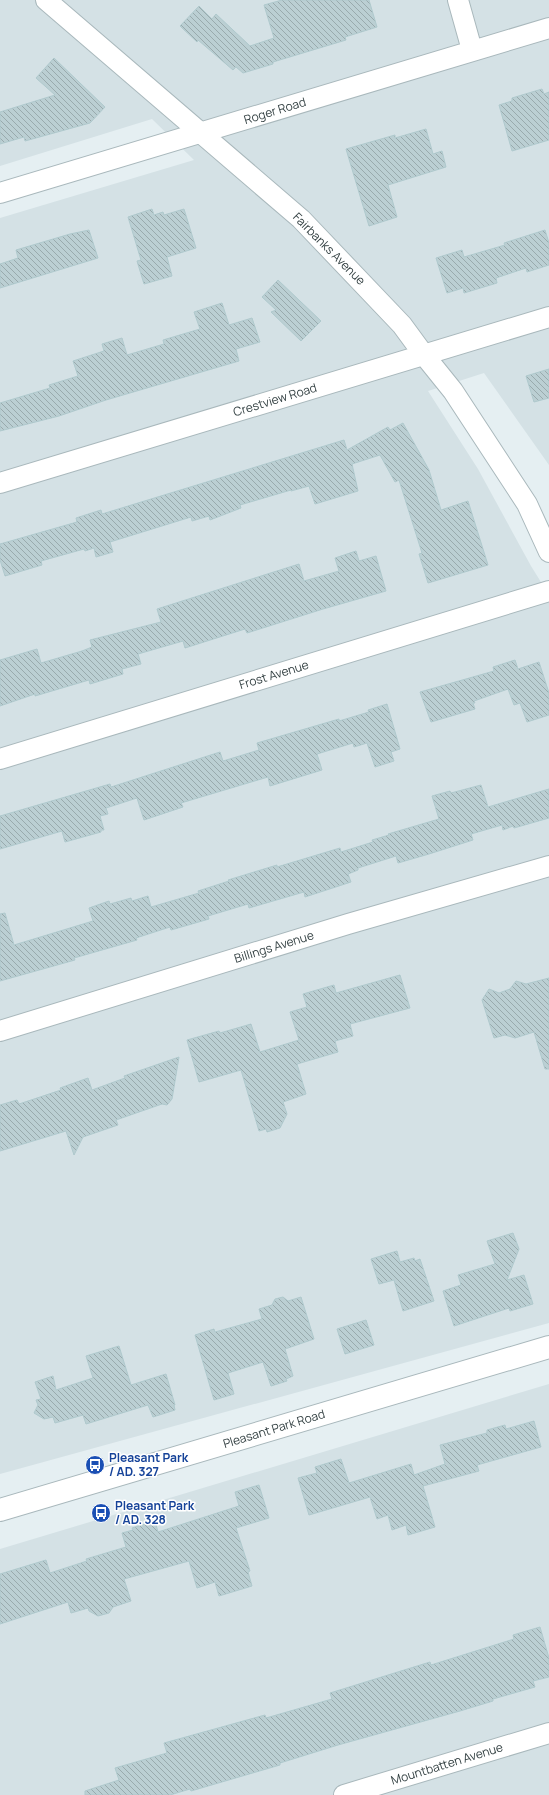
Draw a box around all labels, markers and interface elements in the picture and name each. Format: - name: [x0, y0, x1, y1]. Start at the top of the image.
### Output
- street label: Roger Road: [242, 93, 308, 128]
- street label: Fairbanks Avenue: [289, 209, 369, 289]
- street label: Crestview Road: [231, 379, 319, 420]
- street label: Frost Avenue: [237, 656, 311, 693]
- street label: Billings Avenue: [232, 926, 316, 967]
- street label: Pleasant Park Road: [221, 1405, 327, 1452]
- place label: Pleasant Park / AD. 327: [109, 1449, 189, 1480]
- bus stop icon: Pleasant Park / AD. 327: [84, 1454, 106, 1476]
- place label: Pleasant Park / AD. 328: [115, 1497, 195, 1528]
- bus stop icon: Pleasant Park / AD. 328: [90, 1502, 112, 1524]
- street label: Mountbatten Avenue: [389, 1738, 505, 1789]

